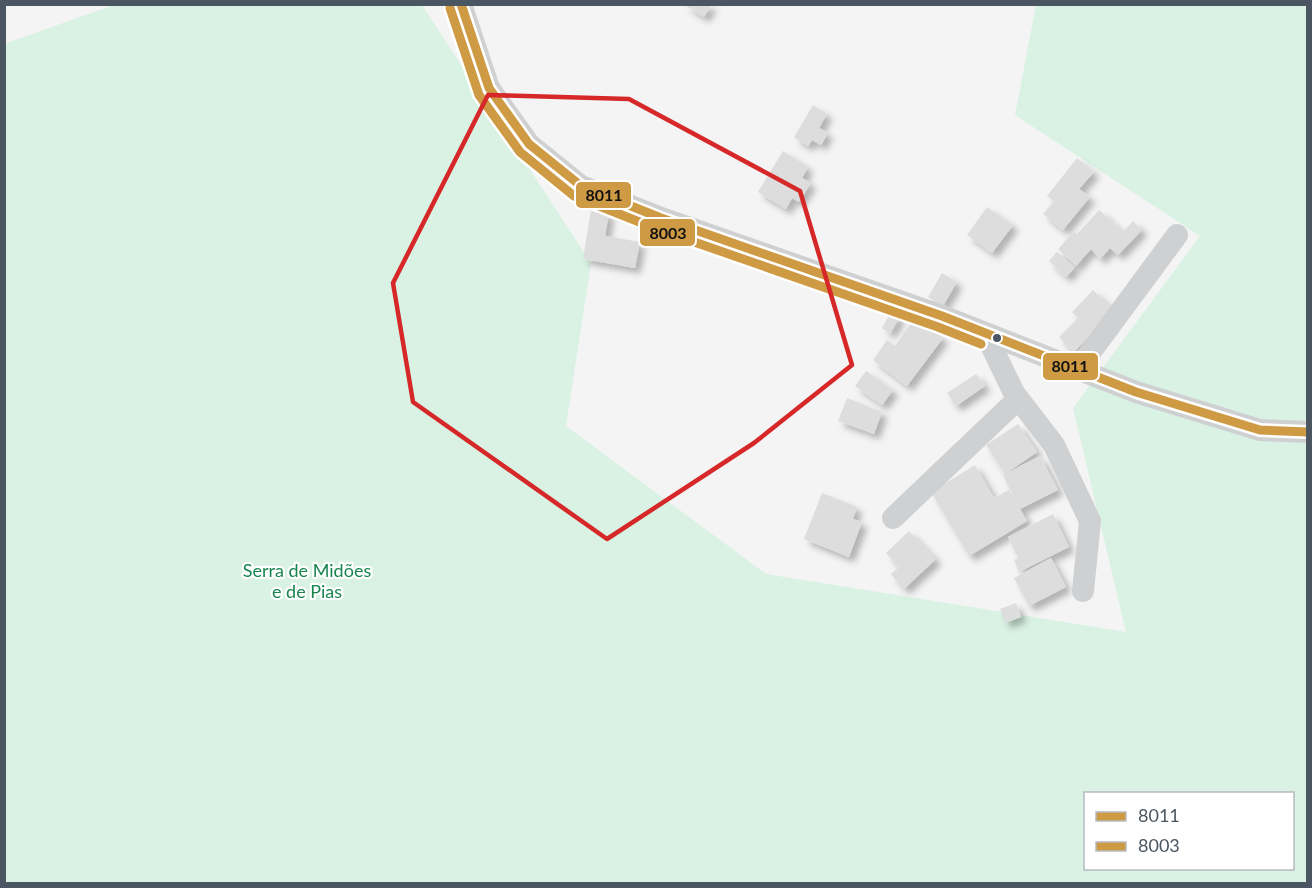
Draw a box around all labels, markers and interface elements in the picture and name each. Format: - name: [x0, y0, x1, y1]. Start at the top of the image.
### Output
- line badge: 8011: [575, 181, 632, 209]
- text: 8011: [585, 185, 623, 204]
- line badge: 8003: [639, 218, 696, 247]
- text: 8003: [649, 223, 687, 242]
- unlabelled marker: [991, 332, 1003, 344]
- line badge: 8011: [1042, 352, 1099, 381]
- text: 8011: [1051, 356, 1089, 375]
- park label: Serra de Midões e de Pias: [243, 559, 371, 602]
- legend: [1084, 792, 1294, 870]
- text: 8011: [1138, 804, 1180, 826]
- text: 8003: [1138, 834, 1180, 856]

